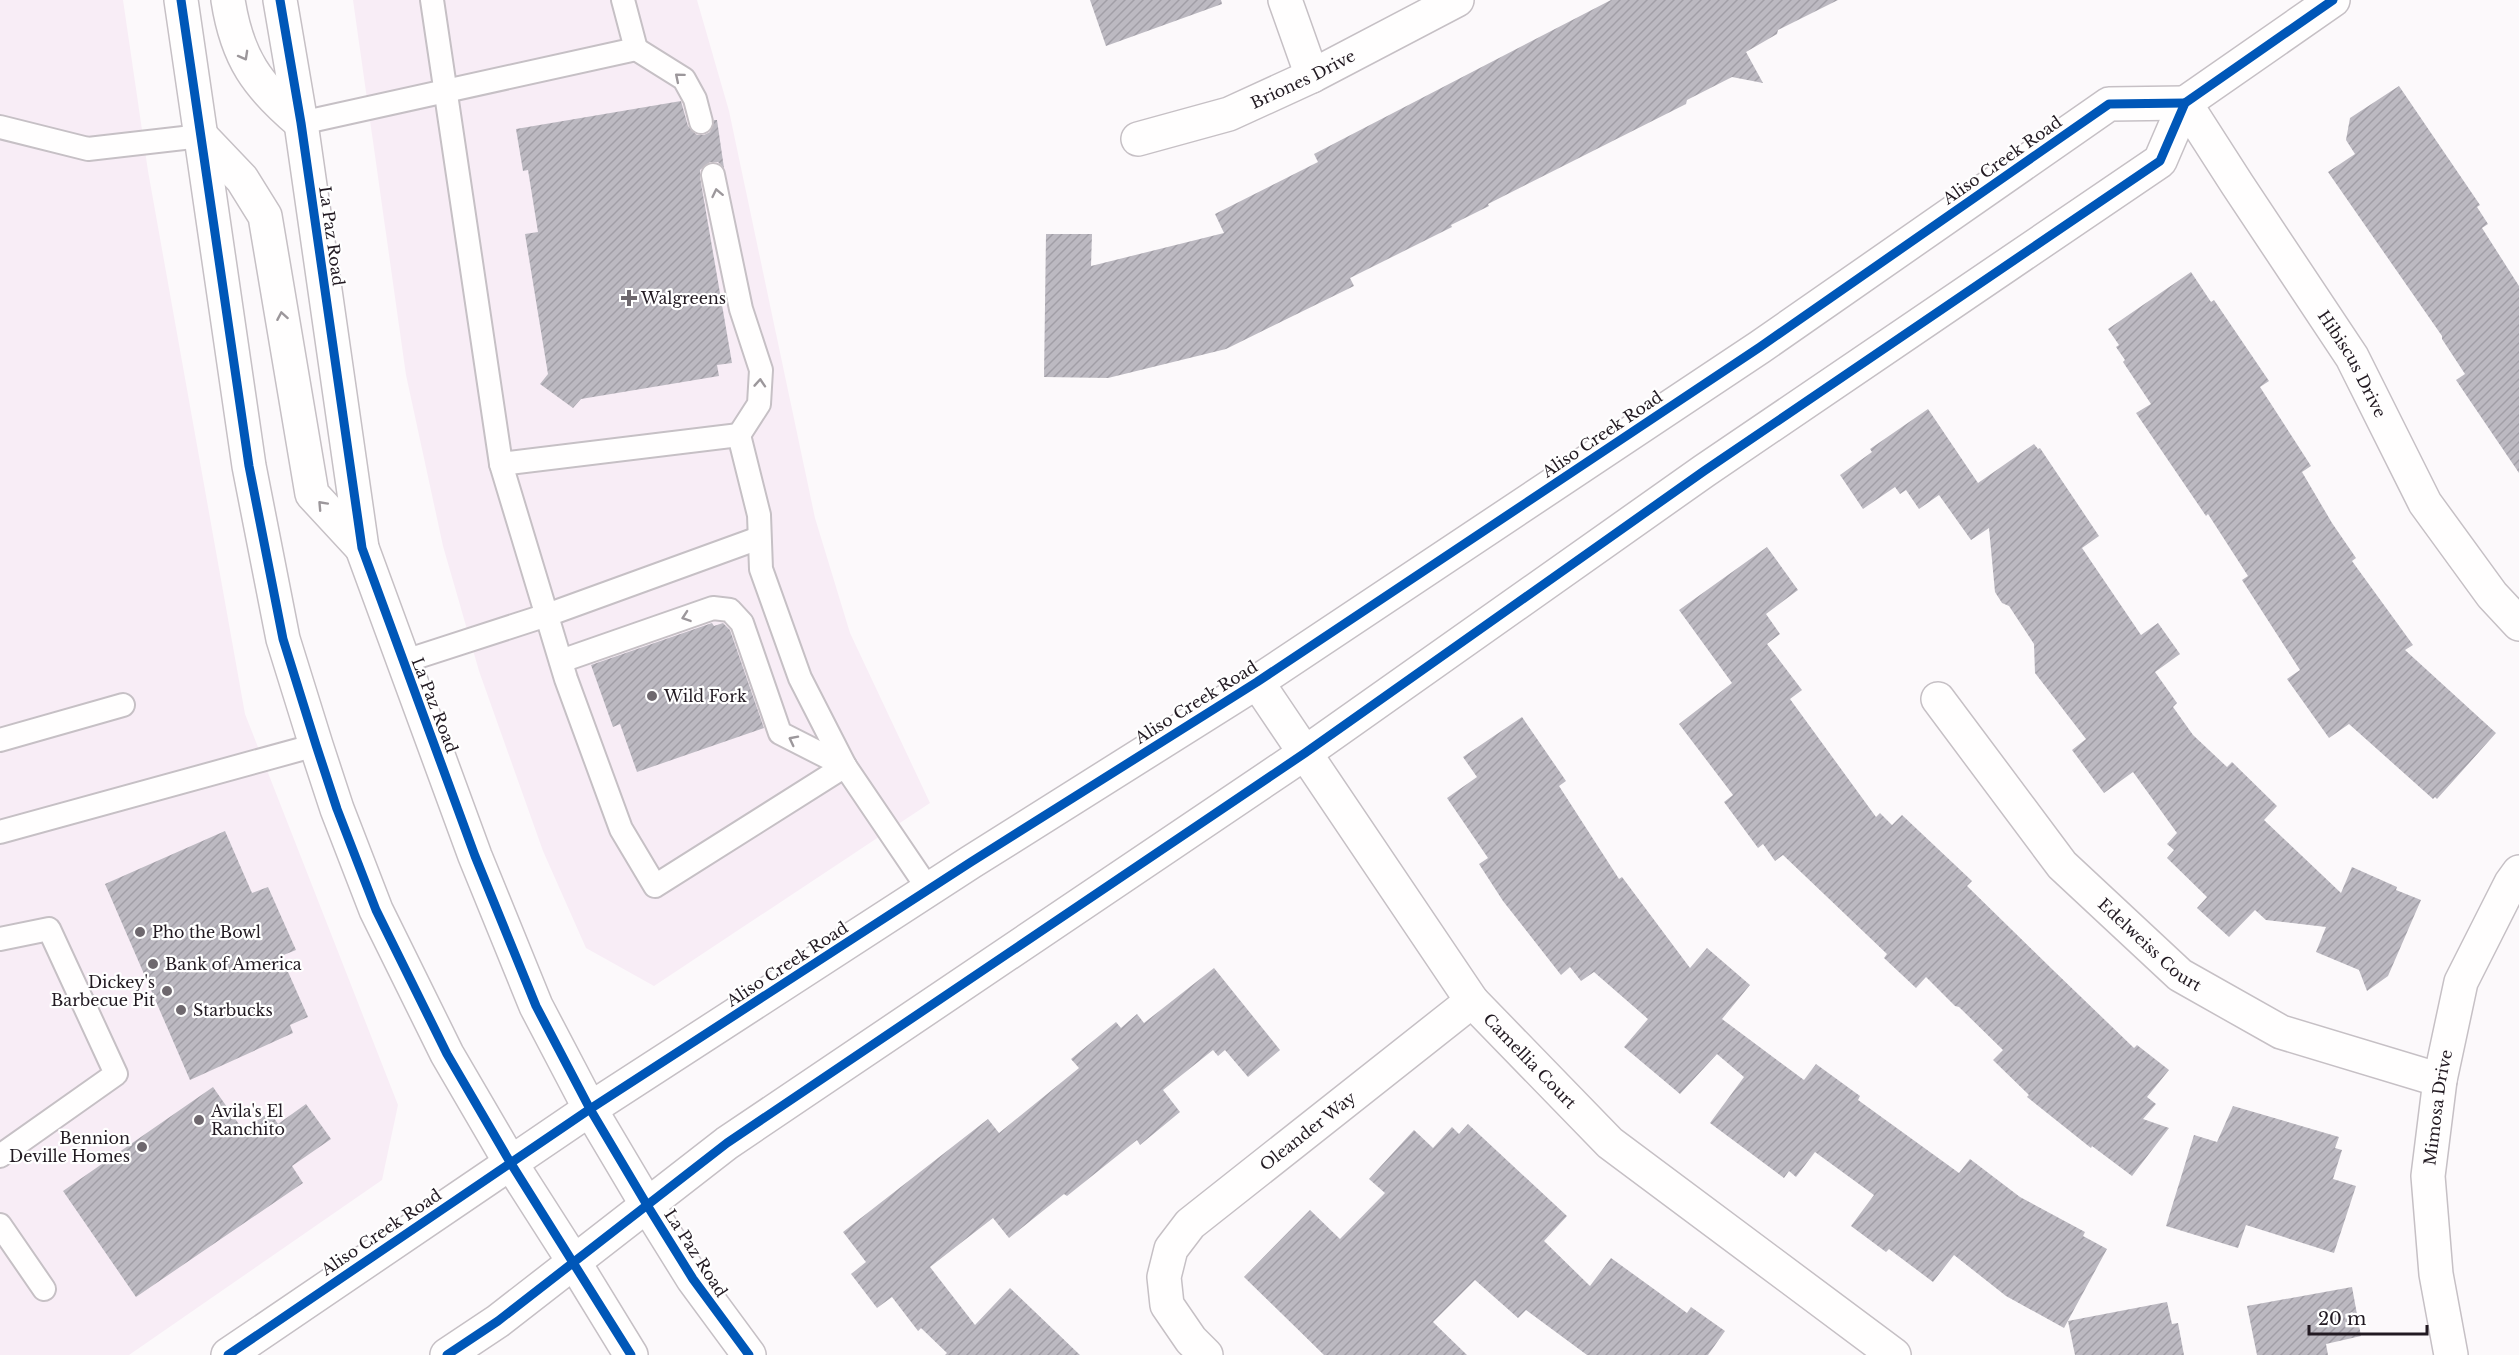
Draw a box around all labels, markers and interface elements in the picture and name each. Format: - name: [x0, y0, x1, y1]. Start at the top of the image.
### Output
- street label: Briones Drive: [1247, 45, 1358, 113]
- one-way arrow: [237, 50, 248, 60]
- one-way arrow: [675, 74, 686, 85]
- street label: Aliso Creek Road: [1938, 111, 2066, 209]
- street label: La Paz Road: [315, 185, 349, 287]
- one-way arrow: [711, 189, 724, 199]
- place label: Walgreens: [640, 288, 726, 308]
- marker: Walgreens: [622, 291, 636, 305]
- street label: Hibiscus Drive: [2314, 306, 2391, 421]
- one-way arrow: [276, 312, 289, 322]
- one-way arrow: [753, 378, 766, 387]
- street label: Aliso Creek Road: [1537, 386, 1666, 482]
- one-way arrow: [318, 501, 329, 512]
- one-way arrow: [681, 610, 691, 623]
- street label: La Paz Road: [408, 654, 462, 756]
- street label: Aliso Creek Road: [1130, 656, 1261, 748]
- place label: Wild Fork: [663, 686, 747, 706]
- marker: Wild Fork: [645, 689, 659, 703]
- one-way arrow: [789, 735, 800, 747]
- street label: Edelweiss Court: [2094, 894, 2205, 995]
- street label: Aliso Creek Road: [722, 917, 852, 1011]
- place label: Pho the Bowl: [152, 922, 261, 942]
- marker: Pho the Bowl: [133, 925, 147, 939]
- place label: Bank of America: [165, 954, 302, 974]
- marker: Bank of America: [146, 957, 160, 971]
- place label: Dickey's Barbecue Pit: [51, 972, 155, 1010]
- marker: Dickey's Barbecue Pit: [160, 984, 174, 998]
- place label: Starbucks: [193, 1000, 273, 1020]
- marker: Starbucks: [174, 1003, 188, 1017]
- street label: Camellia Court: [1479, 1009, 1581, 1113]
- street label: Mimosa Drive: [2419, 1048, 2456, 1166]
- street label: Oleander Way: [1256, 1087, 1360, 1175]
- place label: Avila's El Ranchito: [210, 1101, 285, 1139]
- marker: Avila's El Ranchito: [192, 1113, 206, 1127]
- place label: Bennion Deville Homes: [9, 1128, 130, 1166]
- marker: Bennion Deville Homes: [135, 1140, 149, 1154]
- street label: Aliso Creek Road: [316, 1184, 445, 1280]
- street label: La Paz Road: [660, 1205, 732, 1301]
- scale bar: [2309, 1298, 2428, 1336]
- text: 20 m: [2318, 1308, 2366, 1330]

